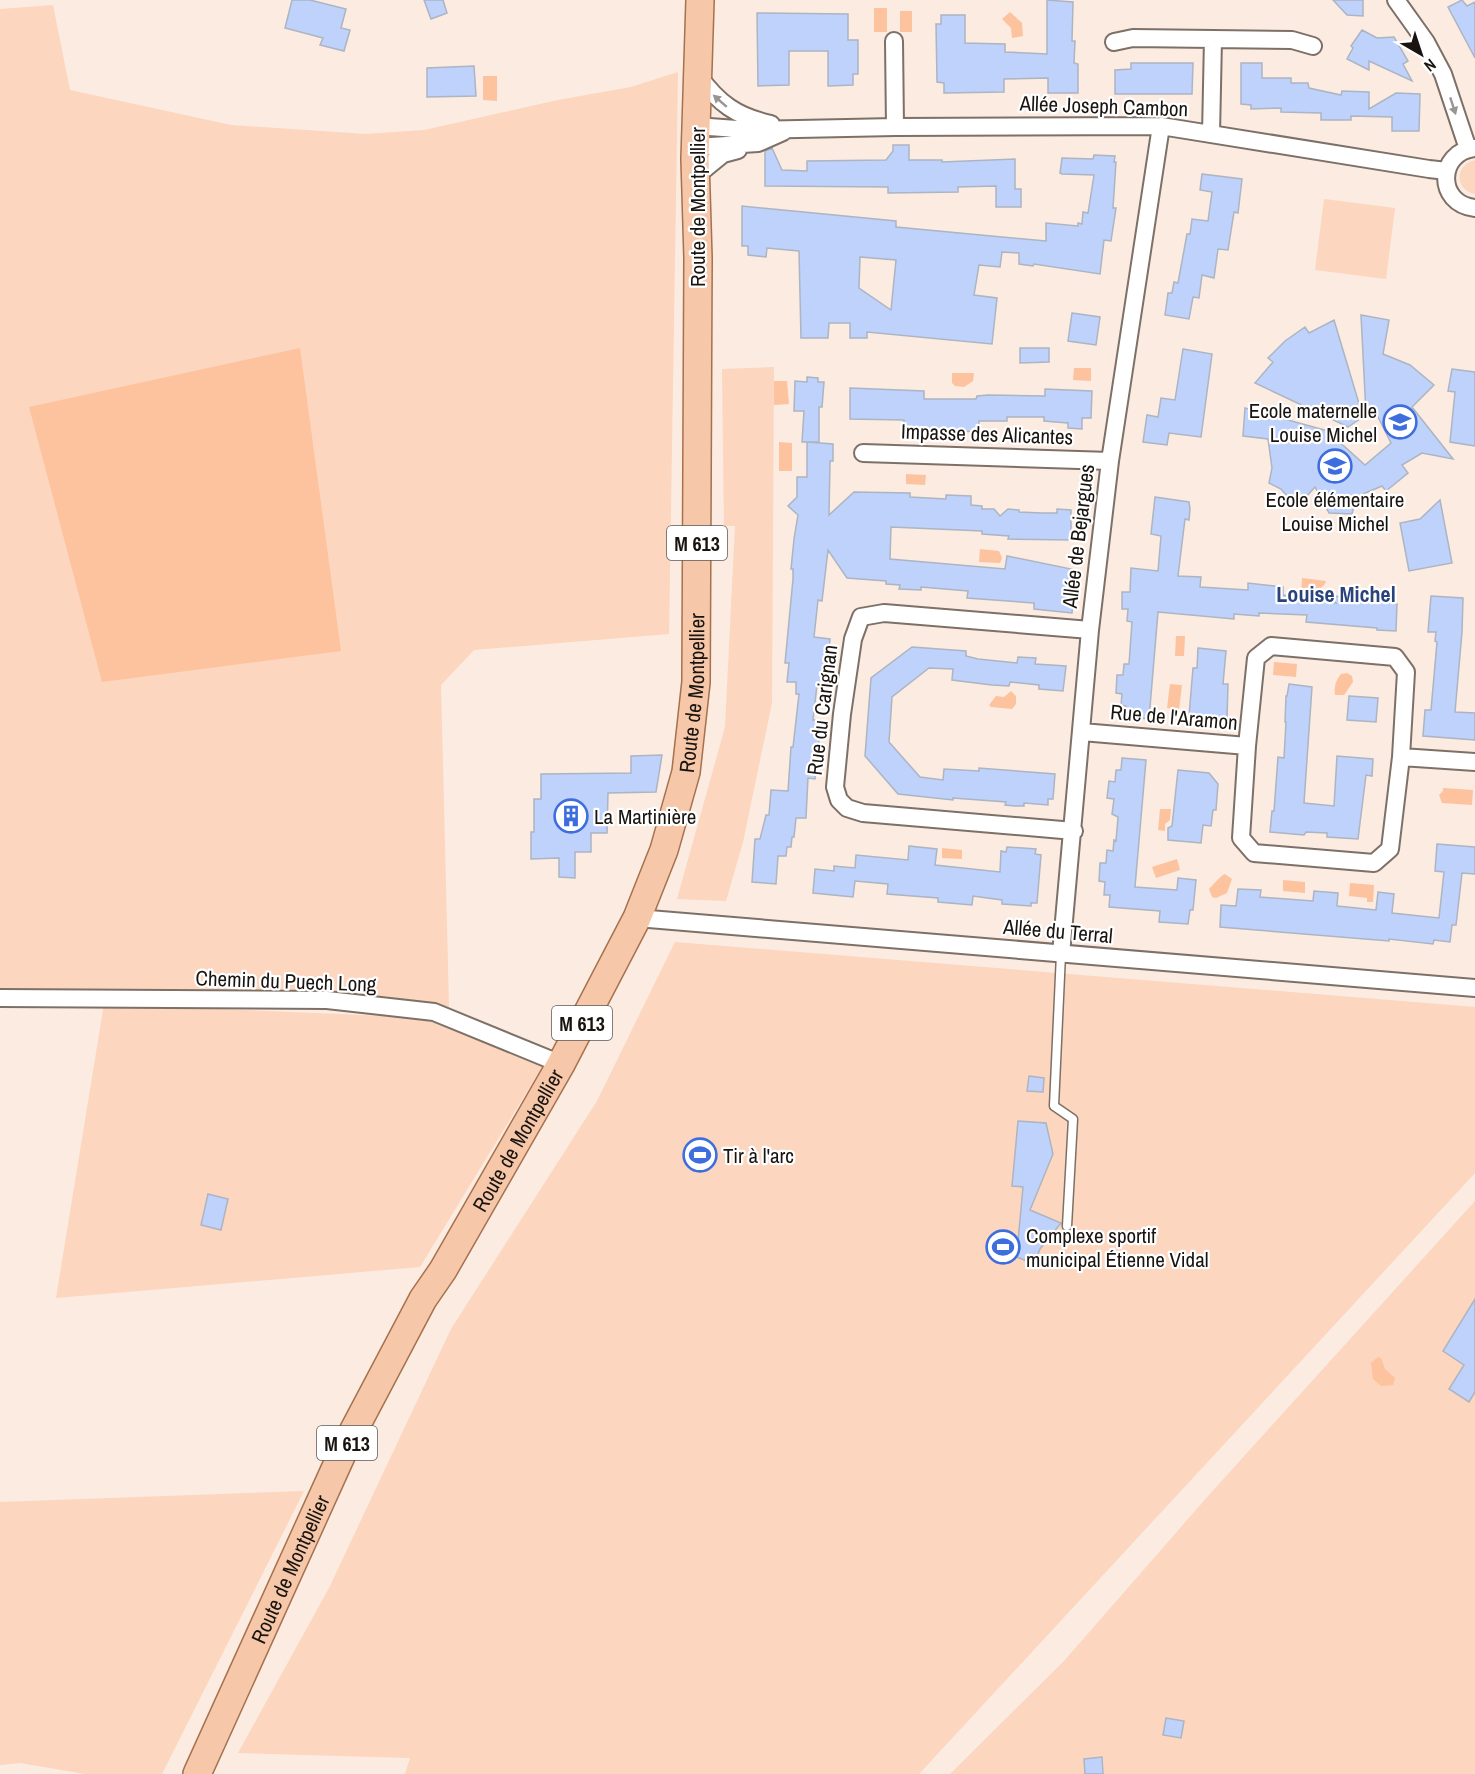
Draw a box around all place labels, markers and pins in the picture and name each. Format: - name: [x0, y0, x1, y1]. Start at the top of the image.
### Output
- place label: Ecole maternelle Louise Michel: [1249, 396, 1377, 449]
- school or university icon: Ecole maternelle Louise Michel: [1382, 404, 1418, 440]
- school or university icon: Ecole élémentaire Louise Michel: [1317, 448, 1353, 484]
- place label: Ecole élémentaire Louise Michel: [1266, 485, 1404, 538]
- building icon: La Martinière: [553, 798, 589, 834]
- place label: La Martinière: [594, 802, 696, 831]
- sports icon: Tir à l'arc: [682, 1137, 718, 1173]
- place label: Tir à l'arc: [723, 1141, 794, 1170]
- place label: Complexe sportif municipal Étienne Vidal: [1026, 1221, 1209, 1274]
- sports icon: Complexe sportif municipal Étienne Vidal: [985, 1229, 1021, 1265]

